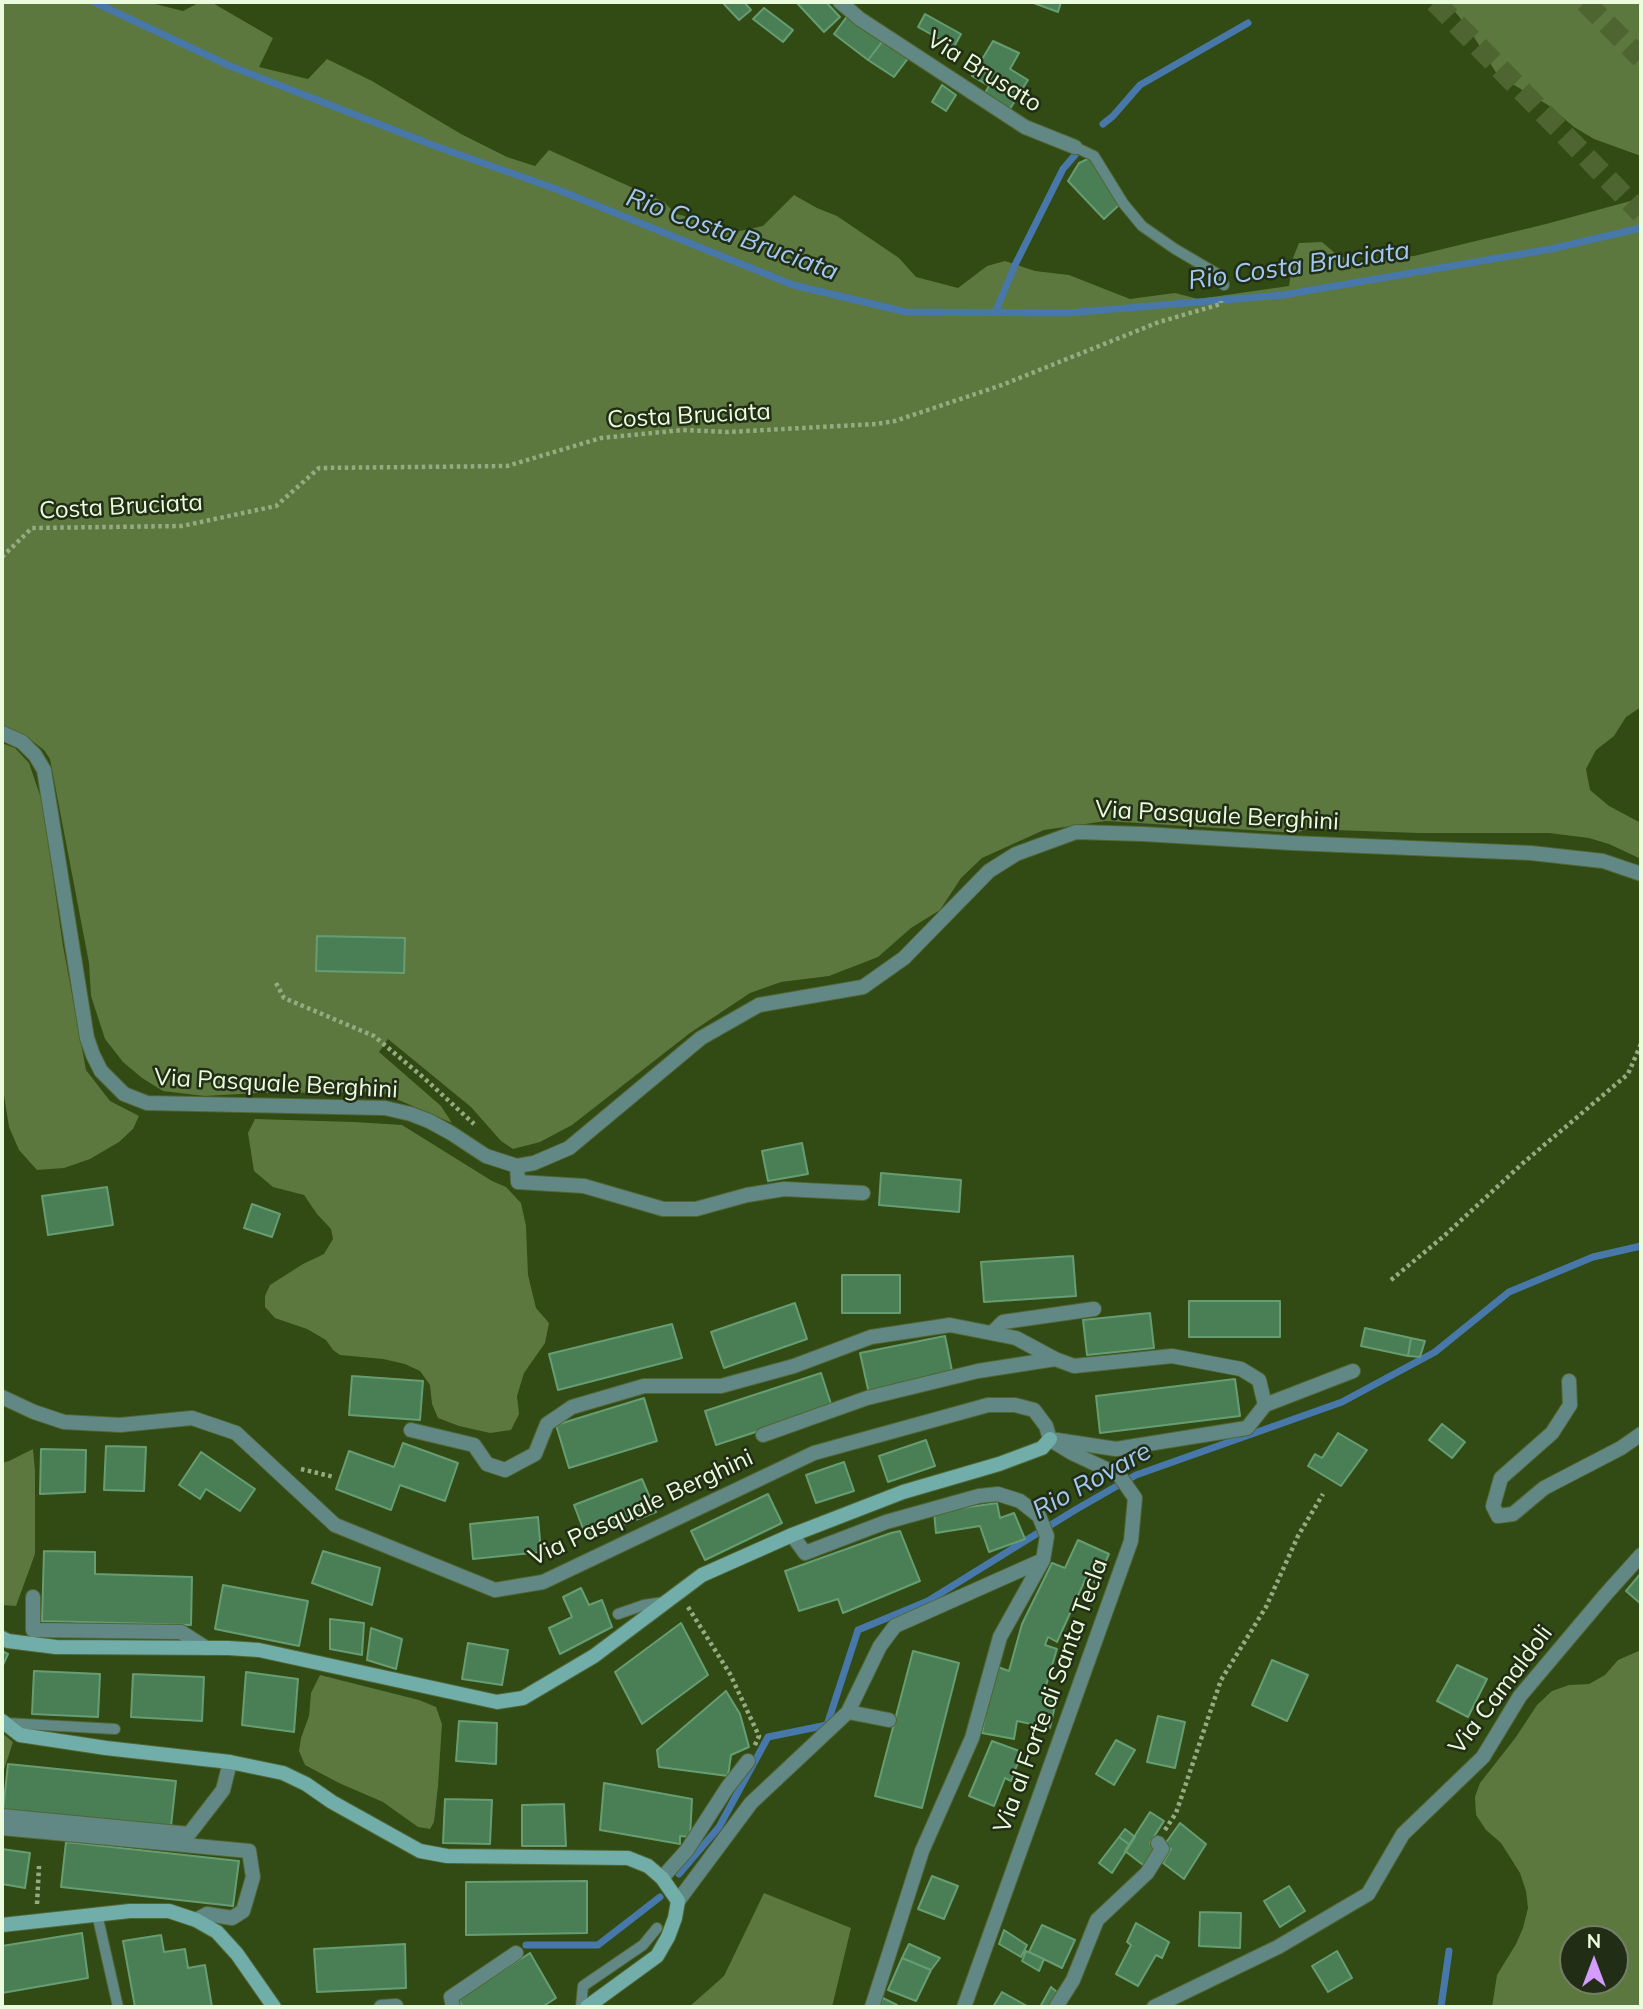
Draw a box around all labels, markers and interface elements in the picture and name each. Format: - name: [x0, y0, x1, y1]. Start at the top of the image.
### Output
- street label: Via Brusato: [921, 25, 1047, 119]
- water label: Rio Costa Bruciata: [622, 182, 842, 288]
- water label: Rio Costa Bruciata: [1186, 235, 1412, 297]
- street label: Costa Bruciata: [606, 397, 772, 435]
- street label: Costa Bruciata: [38, 488, 204, 526]
- street label: Via Pasquale Berghini: [1094, 795, 1340, 837]
- street label: Via Pasquale Berghini: [153, 1063, 399, 1105]
- water label: Rio Rovare: [1027, 1436, 1157, 1526]
- street label: Via Pasquale Berghini: [524, 1443, 758, 1573]
- street label: Via al Forte di Santa Tecla: [988, 1555, 1114, 1837]
- street label: Via Camaldoli: [1443, 1620, 1559, 1760]
- north arrow: [1559, 1925, 1629, 1995]
- text: N: [1587, 1929, 1601, 1953]

